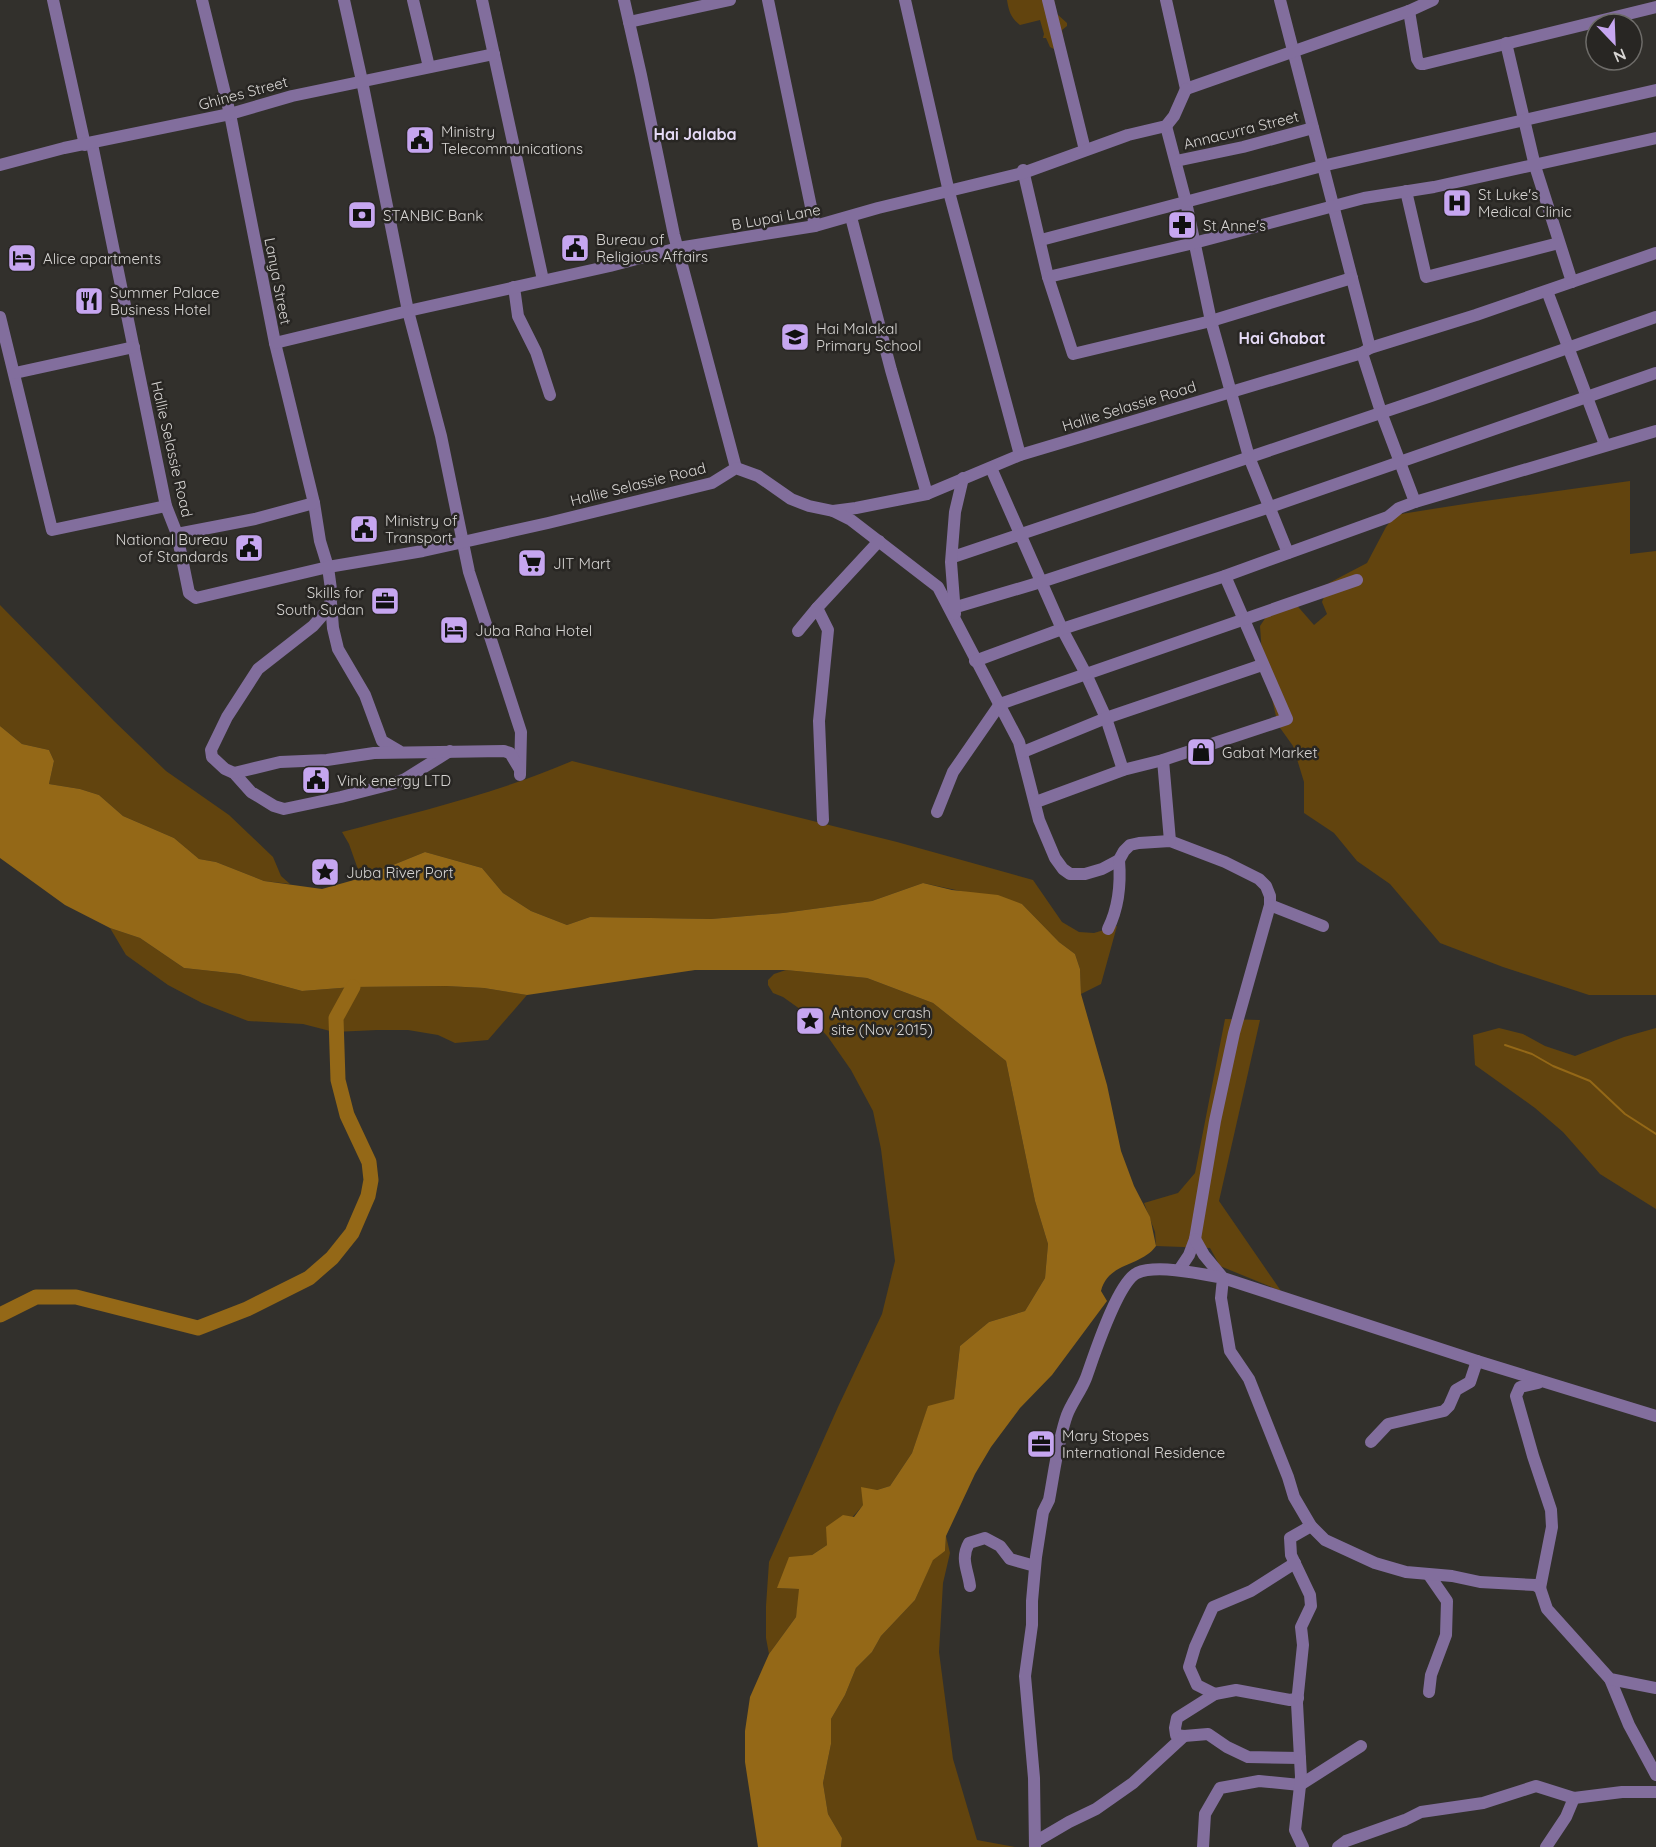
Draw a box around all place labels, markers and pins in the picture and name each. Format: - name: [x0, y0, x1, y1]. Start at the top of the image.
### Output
- place label: Ministry Telecommunications: [441, 122, 583, 158]
- public building icon: Ministry Telecommunications: [404, 124, 436, 156]
- place label: St Luke's Medical Clinic: [1478, 185, 1572, 221]
- hospital icon: St Luke's Medical Clinic: [1441, 187, 1473, 219]
- bank icon: STANBIC Bank: [346, 199, 378, 231]
- place label: STANBIC Bank: [383, 206, 483, 225]
- pharmacy icon: St Anne's: [1166, 209, 1198, 241]
- place label: St Anne's: [1203, 216, 1266, 235]
- place label: Bureau of Religious Affairs: [596, 230, 708, 266]
- public building icon: Bureau of Religious Affairs: [559, 232, 591, 264]
- hotel icon: Alice apartments: [6, 242, 38, 274]
- place label: Alice apartments: [43, 249, 161, 268]
- place label: Summer Palace Business Hotel: [110, 283, 219, 319]
- restaurant icon: Summer Palace Business Hotel: [73, 285, 105, 317]
- place label: Hai Malakal Primary School: [816, 319, 921, 355]
- school or university icon: Hai Malakal Primary School: [779, 321, 811, 353]
- place label: Ministry of Transport: [385, 511, 458, 547]
- public building icon: Ministry of Transport: [348, 513, 380, 545]
- place label: National Bureau of Standards: [116, 530, 228, 566]
- public building icon: National Bureau of Standards: [233, 532, 265, 564]
- supermarket icon: JIT Mart: [516, 547, 548, 579]
- place label: JIT Mart: [553, 554, 611, 573]
- place label: Skills for South Sudan: [276, 583, 364, 619]
- office icon: Skills for South Sudan: [369, 585, 401, 617]
- hotel icon: Juba Raha Hotel: [438, 614, 470, 646]
- place label: Juba Raha Hotel: [475, 621, 592, 640]
- shop icon: Gabat Market: [1185, 736, 1217, 768]
- place label: Gabat Market: [1222, 743, 1318, 762]
- public building icon: Vink energy LTD: [300, 764, 332, 796]
- place label: Vink energy LTD: [337, 771, 451, 790]
- place icon: Juba River Port: [309, 856, 341, 888]
- place label: Juba River Port: [346, 863, 454, 882]
- place label: Antonov crash site (Nov 2015): [831, 1003, 933, 1039]
- place icon: Antonov crash site (Nov 2015): [794, 1005, 826, 1037]
- place label: Mary Stopes International Residence: [1062, 1426, 1225, 1462]
- office icon: Mary Stopes International Residence: [1025, 1428, 1057, 1460]

